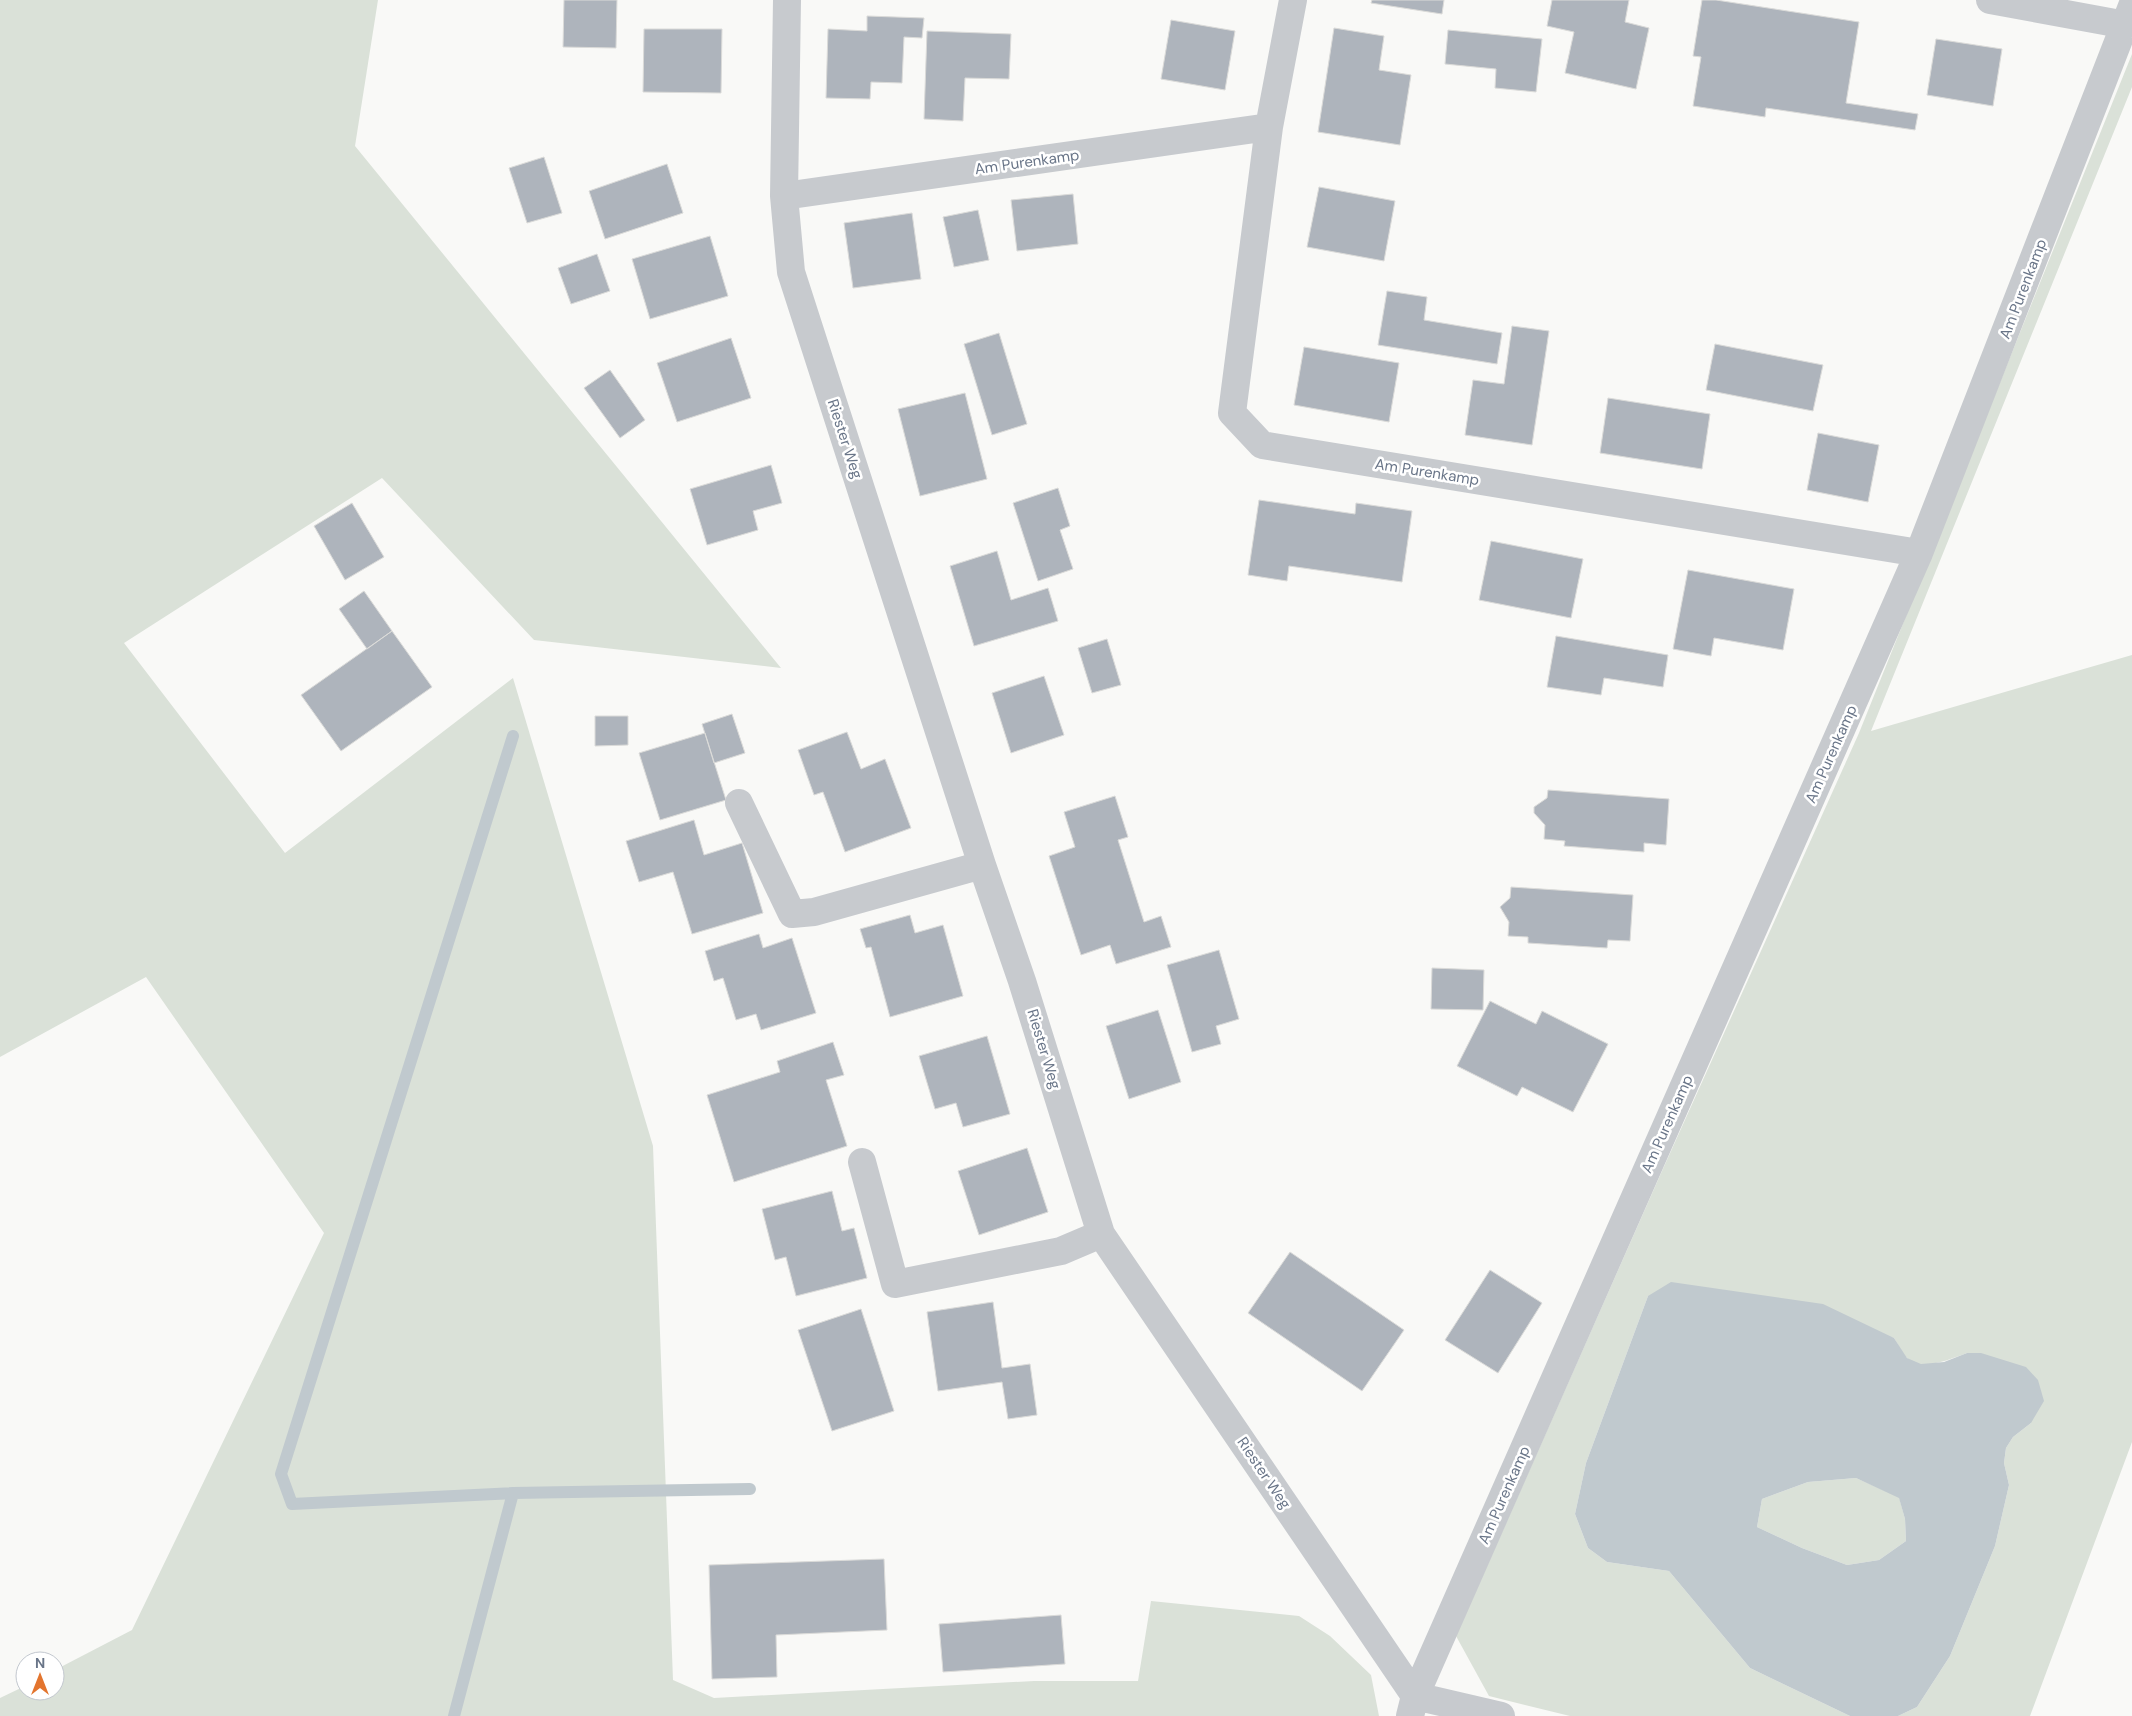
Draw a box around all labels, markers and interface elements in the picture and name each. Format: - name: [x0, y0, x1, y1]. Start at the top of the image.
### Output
- street label: Am Purenkamp: [973, 145, 1081, 179]
- street label: Am Purenkamp: [1995, 236, 2051, 342]
- street label: Riester Weg: [823, 397, 867, 481]
- street label: Am Purenkamp: [1373, 454, 1481, 490]
- street label: Am Purenkamp: [1800, 702, 1862, 806]
- street label: Riester Weg: [1022, 1007, 1066, 1091]
- street label: Am Purenkamp: [1636, 1072, 1698, 1176]
- street label: Riester Weg: [1233, 1433, 1295, 1513]
- street label: Am Purenkamp: [1473, 1443, 1535, 1547]
- north arrow: [15, 1651, 65, 1701]
- text: N: [35, 1654, 45, 1672]

